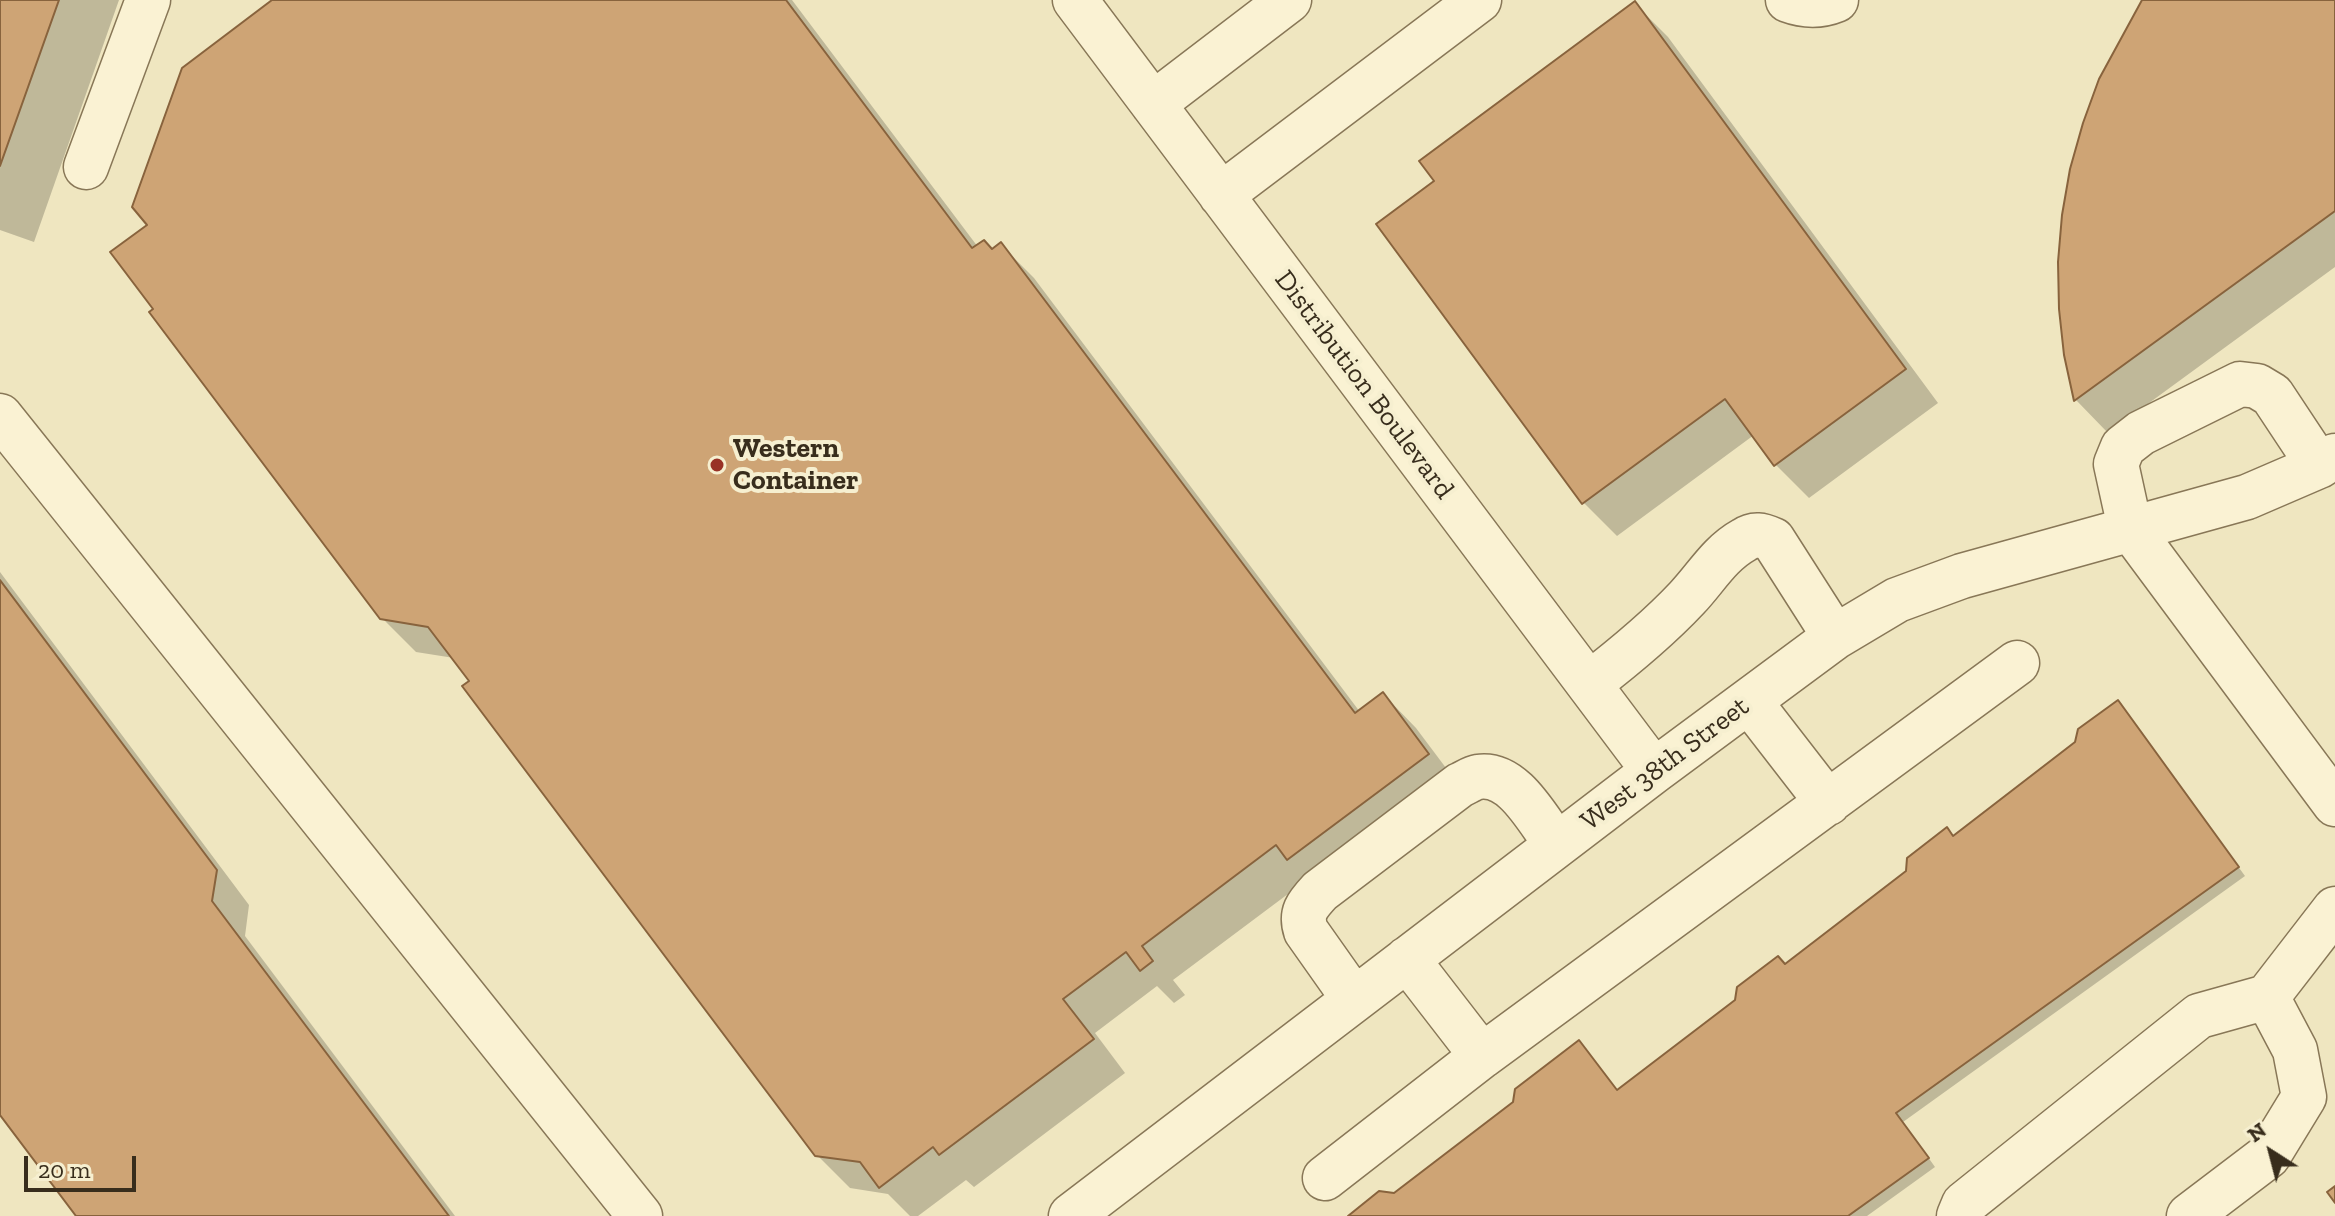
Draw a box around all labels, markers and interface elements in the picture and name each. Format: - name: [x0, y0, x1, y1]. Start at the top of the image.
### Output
- street label: Distribution Boulevard: [1267, 264, 1461, 506]
- place label: Western Container: [733, 432, 858, 498]
- marker: Western Container: [708, 456, 726, 474]
- street label: West 38th Street: [1574, 690, 1756, 838]
- north arrow: [2231, 1112, 2311, 1192]
- text: N: [2242, 1116, 2271, 1148]
- scale bar: [28, 1140, 140, 1190]
- text: 20 m: [38, 1155, 90, 1184]

